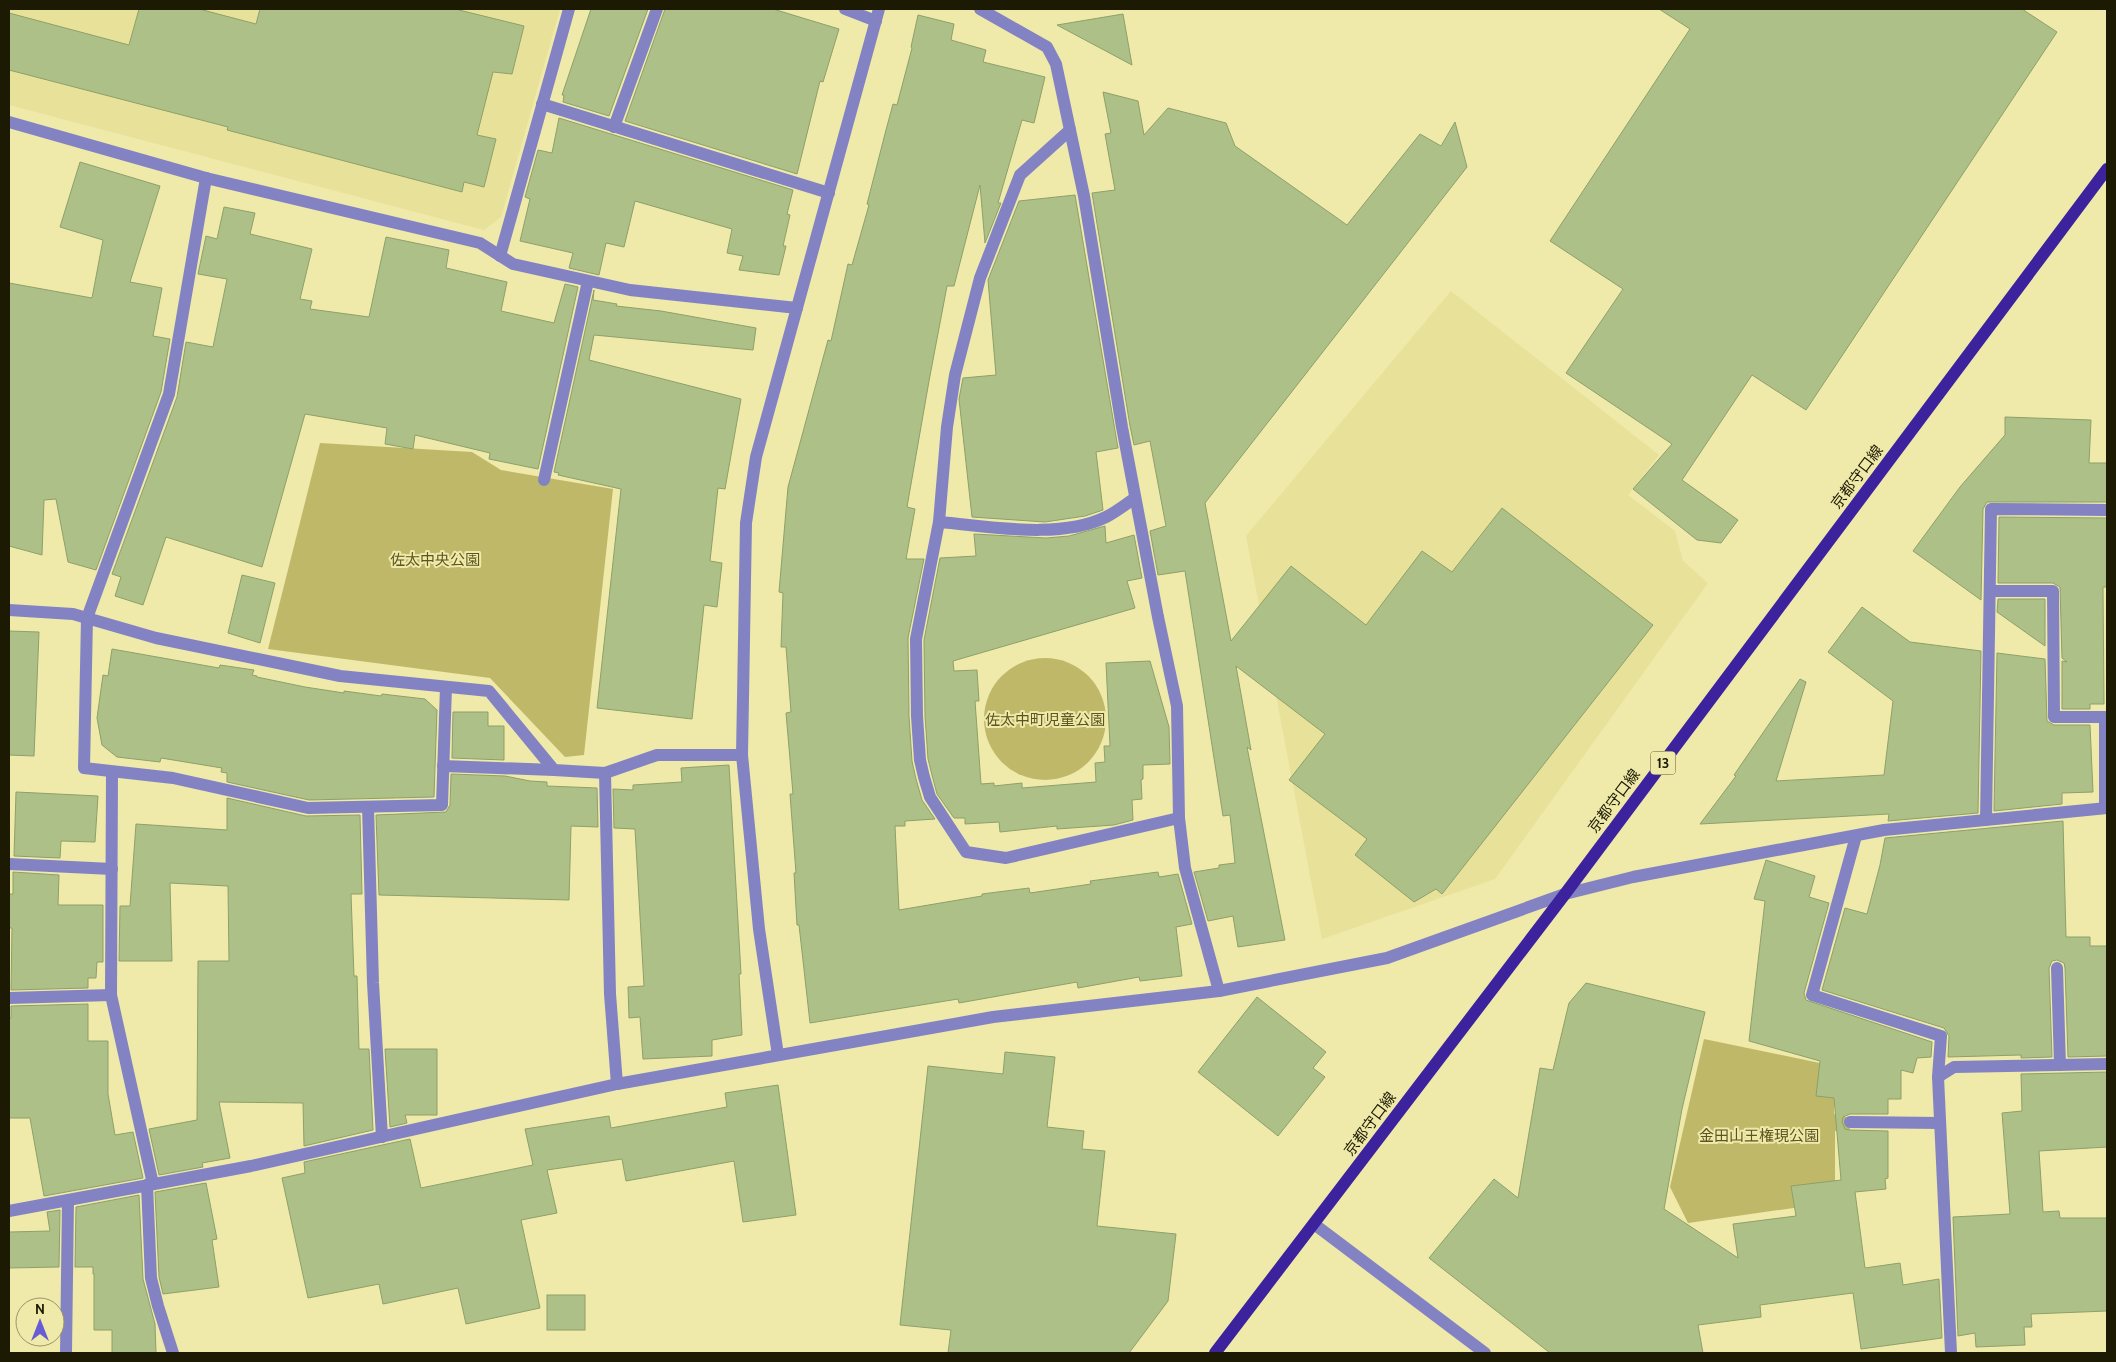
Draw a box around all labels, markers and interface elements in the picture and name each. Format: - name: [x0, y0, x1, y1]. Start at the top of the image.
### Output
- street label: 京都守口線: [1827, 442, 1887, 512]
- park label: 佐太中央公園: [390, 551, 480, 569]
- park label: 佐太中町児童公園: [985, 711, 1105, 729]
- road number: 13: [1650, 751, 1676, 774]
- street label: 京都守口線: [1584, 766, 1644, 836]
- street label: 京都守口線: [1340, 1089, 1400, 1159]
- park label: 金田山王権現公園: [1699, 1127, 1819, 1145]
- north arrow: [15, 1297, 65, 1347]
- text: N: [35, 1300, 45, 1318]

